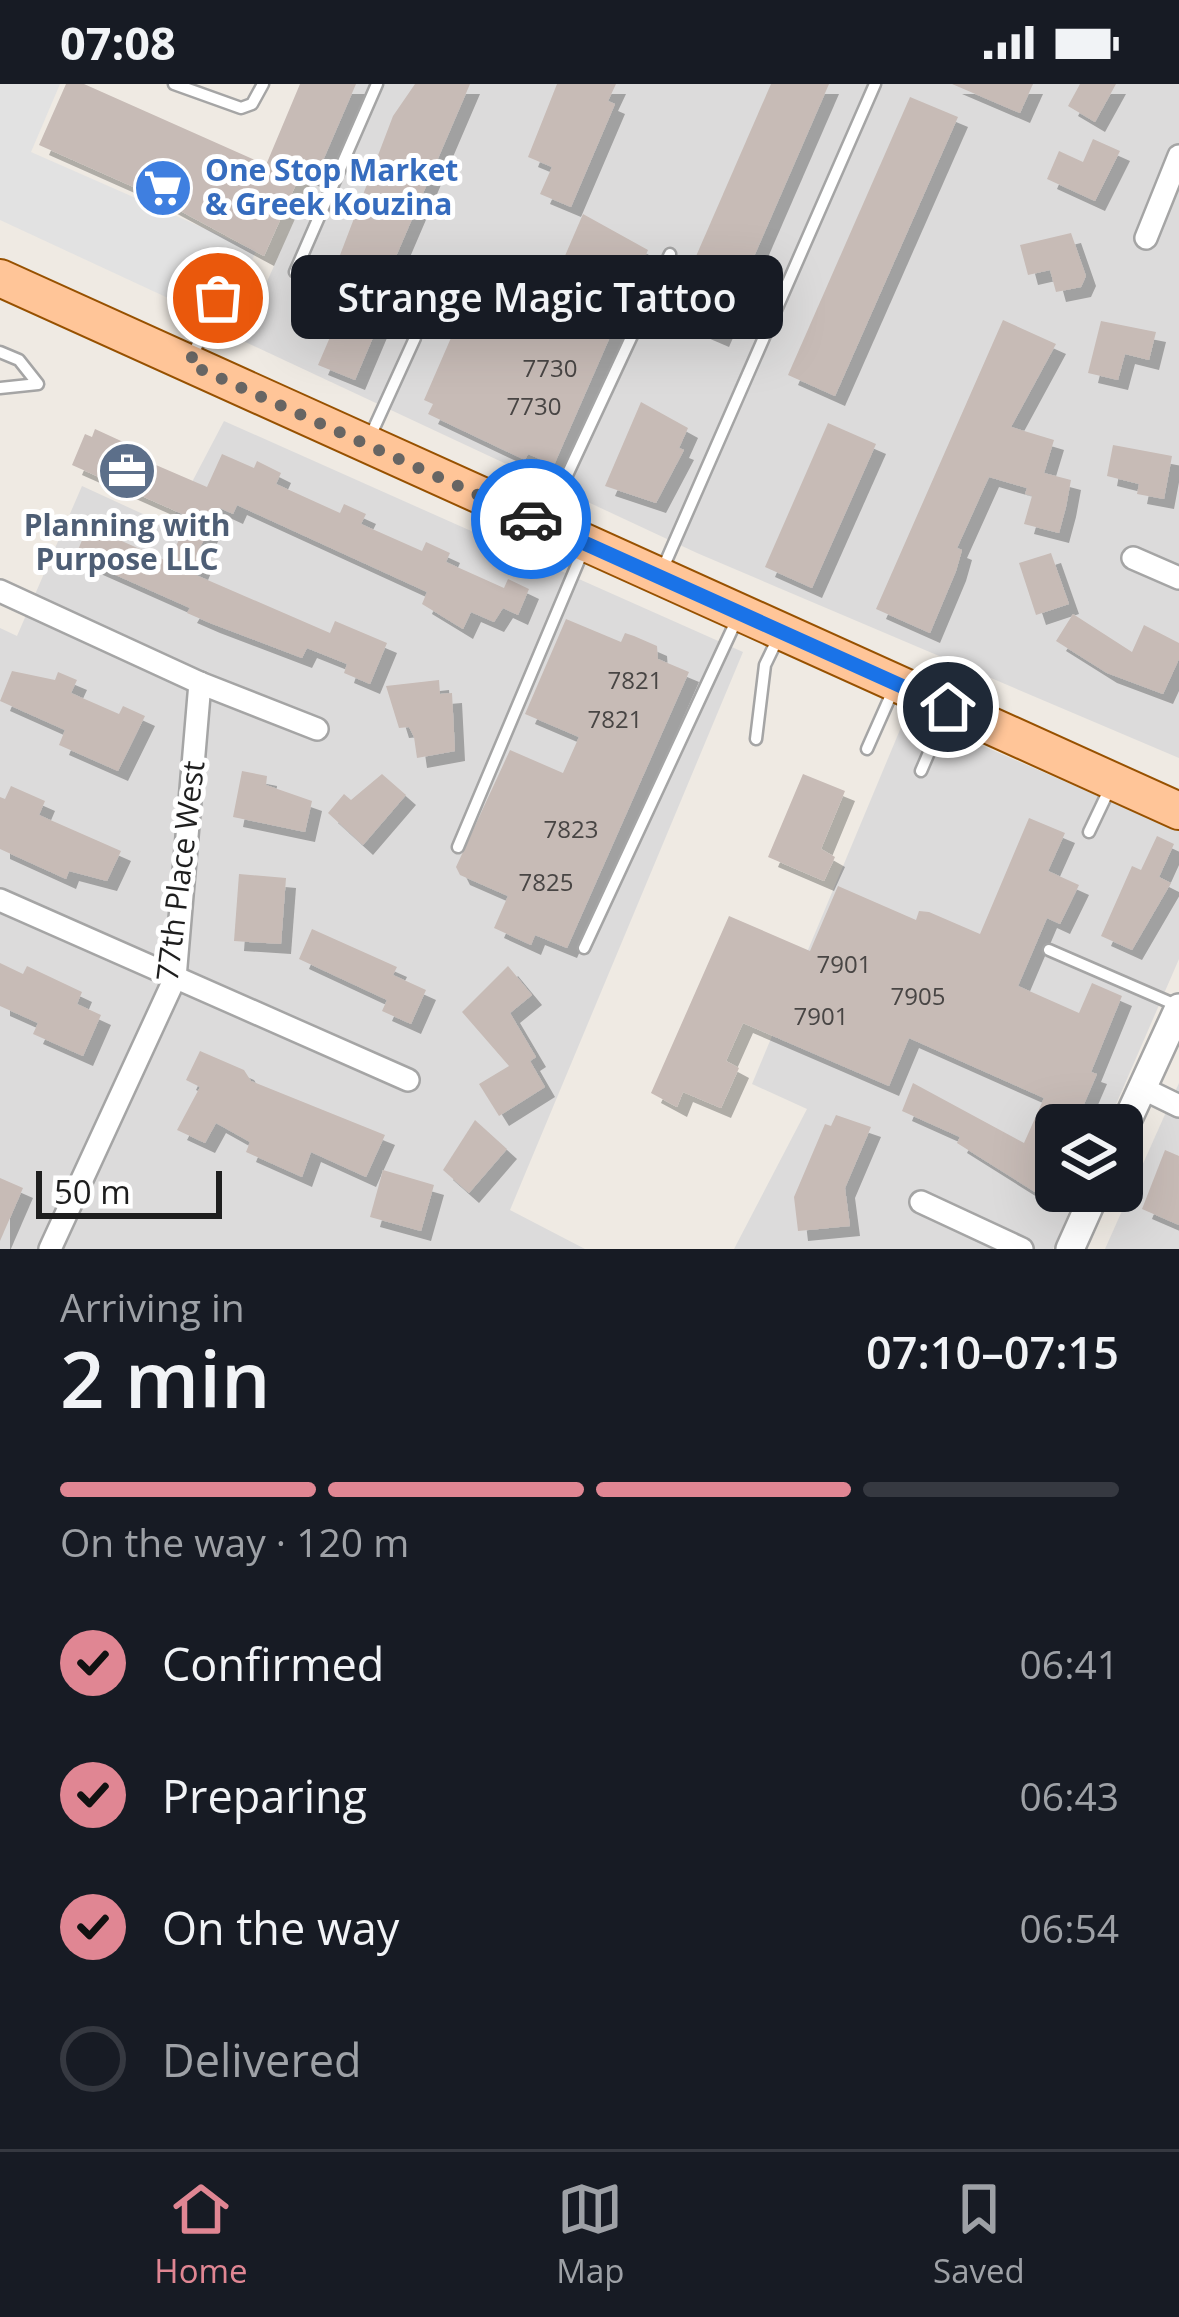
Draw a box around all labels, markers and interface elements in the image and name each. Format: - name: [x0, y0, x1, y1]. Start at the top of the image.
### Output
- text: 07:08: [60, 12, 176, 73]
- place label: One Stop Market & Greek Kouzina: [205, 149, 458, 224]
- supermarket icon: One Stop Market & Greek Kouzina: [132, 157, 194, 219]
- pin: [167, 247, 269, 349]
- callout: Strange Magic Tattoo: [290, 256, 782, 340]
- icon: bag: [185, 265, 251, 331]
- text: Strange Magic Tattoo: [338, 270, 736, 323]
- house number: 7730: [523, 351, 577, 384]
- house number: 7730: [507, 389, 561, 422]
- office icon: Planning with Purpose LLC: [96, 440, 158, 502]
- courier: [471, 459, 591, 579]
- icon: car: [498, 486, 564, 552]
- place label: Planning with Purpose LLC: [24, 504, 230, 579]
- pin: [897, 656, 999, 758]
- house number: 7821: [608, 663, 662, 696]
- icon: home: [915, 674, 981, 740]
- house number: 7821: [588, 702, 642, 735]
- street label: 77th Place West: [146, 758, 213, 984]
- house number: 7823: [544, 812, 598, 845]
- house number: 7825: [519, 865, 573, 898]
- house number: 7901: [817, 947, 871, 980]
- house number: 7905: [891, 979, 945, 1012]
- house number: 7901: [794, 999, 848, 1032]
- map controls: [1035, 1104, 1143, 1212]
- button: layers: [1035, 1104, 1143, 1212]
- scale bar: [36, 1165, 222, 1218]
- text: 50 m: [54, 1169, 131, 1214]
- text: Arriving in: [60, 1280, 245, 1333]
- text: 07:10–07:15: [866, 1321, 1119, 1382]
- text: 2 min: [60, 1325, 271, 1431]
- text: On the way · 120 m: [60, 1515, 409, 1568]
- icon: check: [60, 1630, 126, 1696]
- text: Confirmed: [162, 1633, 384, 1694]
- text: 06:41: [1020, 1637, 1119, 1690]
- icon: check: [60, 1762, 126, 1828]
- text: Preparing: [162, 1765, 367, 1826]
- text: 06:43: [1020, 1769, 1119, 1822]
- icon: check: [60, 1894, 126, 1960]
- text: On the way: [162, 1897, 399, 1958]
- text: 06:54: [1020, 1901, 1119, 1954]
- text: Delivered: [162, 2029, 362, 2090]
- tab: Home: [154, 2176, 248, 2293]
- tab: Map: [556, 2176, 624, 2293]
- tab: Saved: [933, 2176, 1025, 2293]

